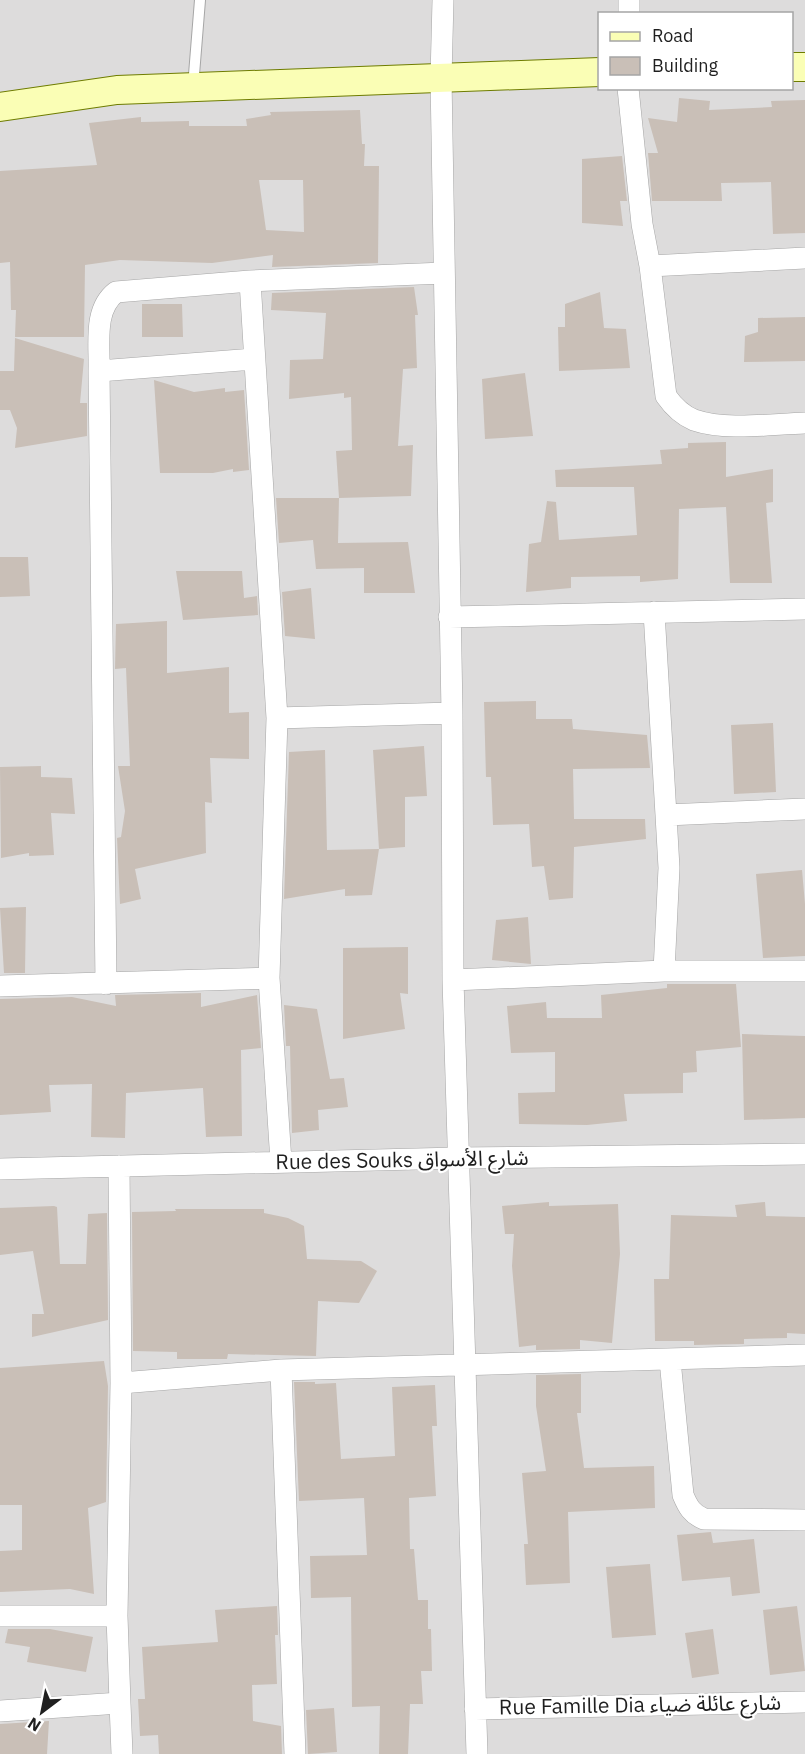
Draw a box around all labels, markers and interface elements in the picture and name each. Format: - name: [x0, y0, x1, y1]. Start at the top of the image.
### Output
- legend: [598, 12, 793, 90]
- text: Road: [652, 24, 693, 47]
- text: Building: [652, 54, 719, 77]
- street label: Rue des Souks شارع الأسواق: [275, 1143, 529, 1177]
- north arrow: [12, 1682, 72, 1742]
- street label: Rue Famille Dia شارع عائلة ضياء: [499, 1688, 781, 1722]
- text: N: [24, 1713, 44, 1736]

